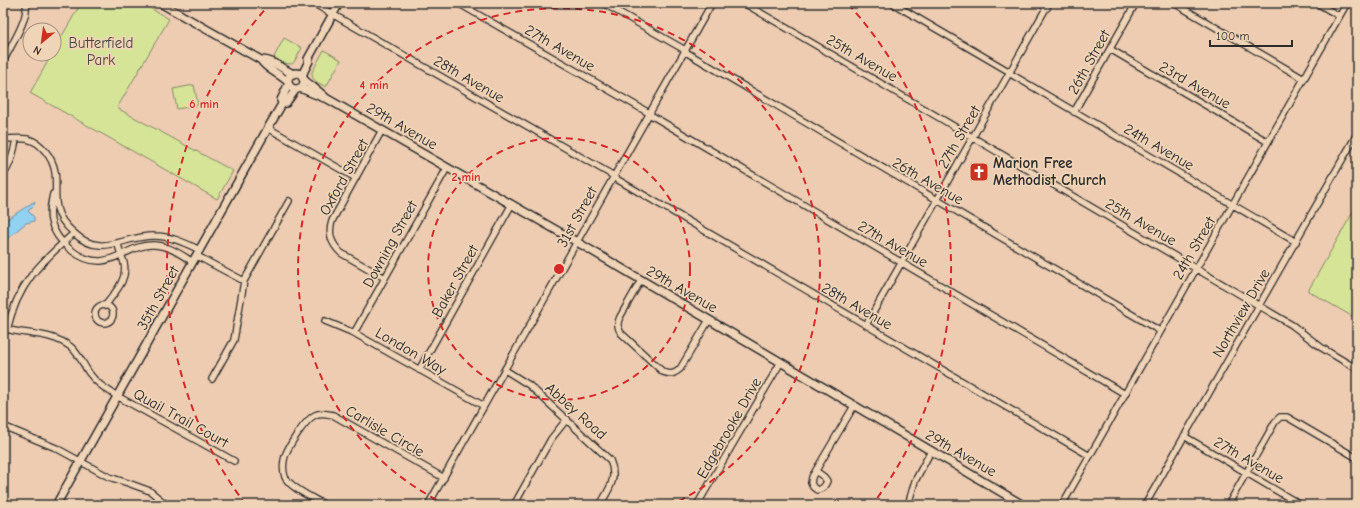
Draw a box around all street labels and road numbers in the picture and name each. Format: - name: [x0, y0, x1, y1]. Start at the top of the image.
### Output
- street label: 27th Avenue: [522, 21, 599, 76]
- street label: 26th Street: [1064, 26, 1114, 97]
- street label: 25th Avenue: [823, 30, 901, 86]
- street label: 28th Avenue: [430, 52, 508, 107]
- street label: 23rd Avenue: [1156, 57, 1234, 113]
- street label: 29th Avenue: [363, 98, 441, 154]
- street label: 27th Street: [934, 102, 985, 172]
- street label: 24th Avenue: [1121, 120, 1198, 175]
- street label: Oxford Street: [316, 135, 373, 218]
- street label: 26th Avenue: [889, 153, 967, 209]
- street label: 31st Street: [553, 183, 601, 251]
- street label: 25th Avenue: [1102, 194, 1180, 250]
- street label: Downing Street: [359, 197, 422, 291]
- street label: 24th Street: [1169, 213, 1220, 283]
- street label: 27th Avenue: [855, 217, 932, 272]
- street label: Baker Street: [428, 241, 483, 320]
- street label: 29th Avenue: [643, 261, 721, 317]
- street label: 35th Street: [133, 262, 183, 333]
- street label: Northview Drive: [1208, 265, 1274, 361]
- street label: 28th Avenue: [818, 279, 896, 334]
- street label: London Way: [372, 323, 450, 379]
- street label: Edgebrooke Drive: [693, 374, 765, 482]
- street label: Abbey Road: [542, 379, 610, 443]
- street label: Quail Trail Court: [130, 384, 232, 452]
- street label: Carlisle Circle: [342, 401, 428, 461]
- street label: 29th Avenue: [922, 425, 1000, 481]
- street label: 27th Avenue: [1211, 433, 1288, 488]

